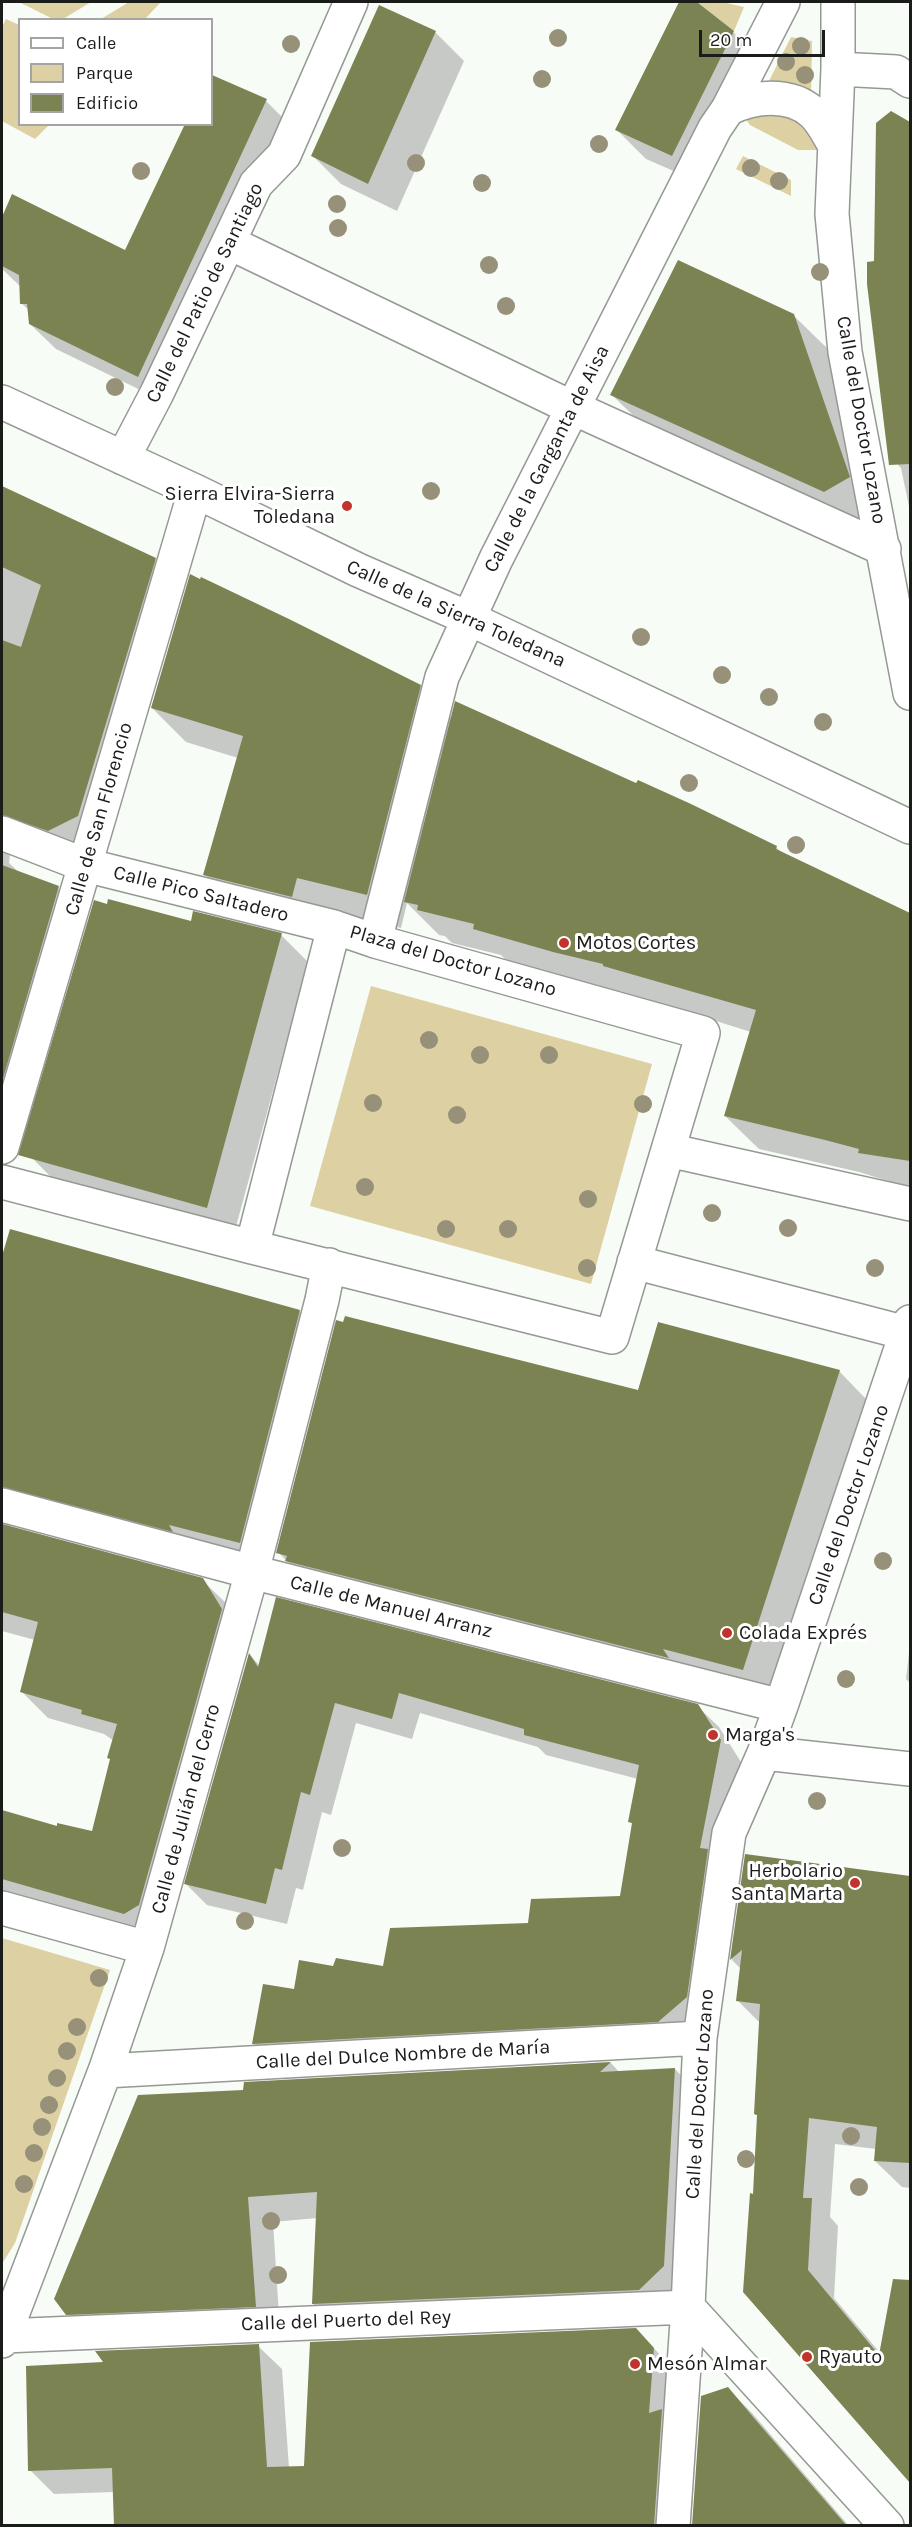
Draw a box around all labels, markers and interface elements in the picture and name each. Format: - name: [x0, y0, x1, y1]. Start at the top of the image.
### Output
- legend: [18, 18, 213, 126]
- scale bar: [702, 18, 828, 56]
- text: 20 m: [710, 29, 752, 51]
- text: Calle: [76, 32, 116, 54]
- text: Parque: [76, 62, 133, 84]
- text: Edificio: [76, 92, 138, 114]
- street label: Calle del Patio de Santiago: [141, 179, 269, 407]
- street label: Calle del Doctor Lozano: [831, 314, 891, 526]
- street label: Calle de la Garganta de Aisa: [479, 341, 615, 577]
- place label: Sierra Elvira-Sierra Toledana: [165, 482, 335, 529]
- marker: Sierra Elvira-Sierra Toledana: [340, 499, 354, 513]
- street label: Calle de la Sierra Toledana: [343, 555, 569, 673]
- street label: Calle de San Florencio: [60, 720, 138, 918]
- street label: Calle Pico Saltadero: [111, 861, 291, 927]
- street label: Plaza del Doctor Lozano: [347, 920, 559, 1002]
- place label: Motos Cortes: [576, 931, 696, 955]
- marker: Motos Cortes: [557, 936, 571, 950]
- street label: Calle del Doctor Lozano: [803, 1402, 895, 1608]
- street label: Calle de Manuel Arranz: [287, 1570, 495, 1644]
- place label: Colada Exprés: [739, 1621, 868, 1645]
- marker: Colada Exprés: [720, 1626, 734, 1640]
- street label: Calle de Julián del Cerro: [146, 1701, 226, 1917]
- place label: Marga's: [725, 1723, 795, 1747]
- marker: Marga's: [706, 1728, 720, 1742]
- place label: Herbolario Santa Marta: [731, 1859, 843, 1906]
- marker: Herbolario Santa Marta: [848, 1876, 862, 1890]
- street label: Calle del Doctor Lozano: [681, 1988, 719, 2200]
- street label: Calle del Dulce Nombre de María: [255, 2035, 551, 2075]
- street label: Calle del Puerto del Rey: [241, 2305, 451, 2337]
- place label: Ryauto: [819, 2345, 882, 2369]
- marker: Ryauto: [800, 2350, 814, 2364]
- place label: Mesón Almar: [647, 2352, 767, 2376]
- marker: Mesón Almar: [628, 2357, 642, 2371]

